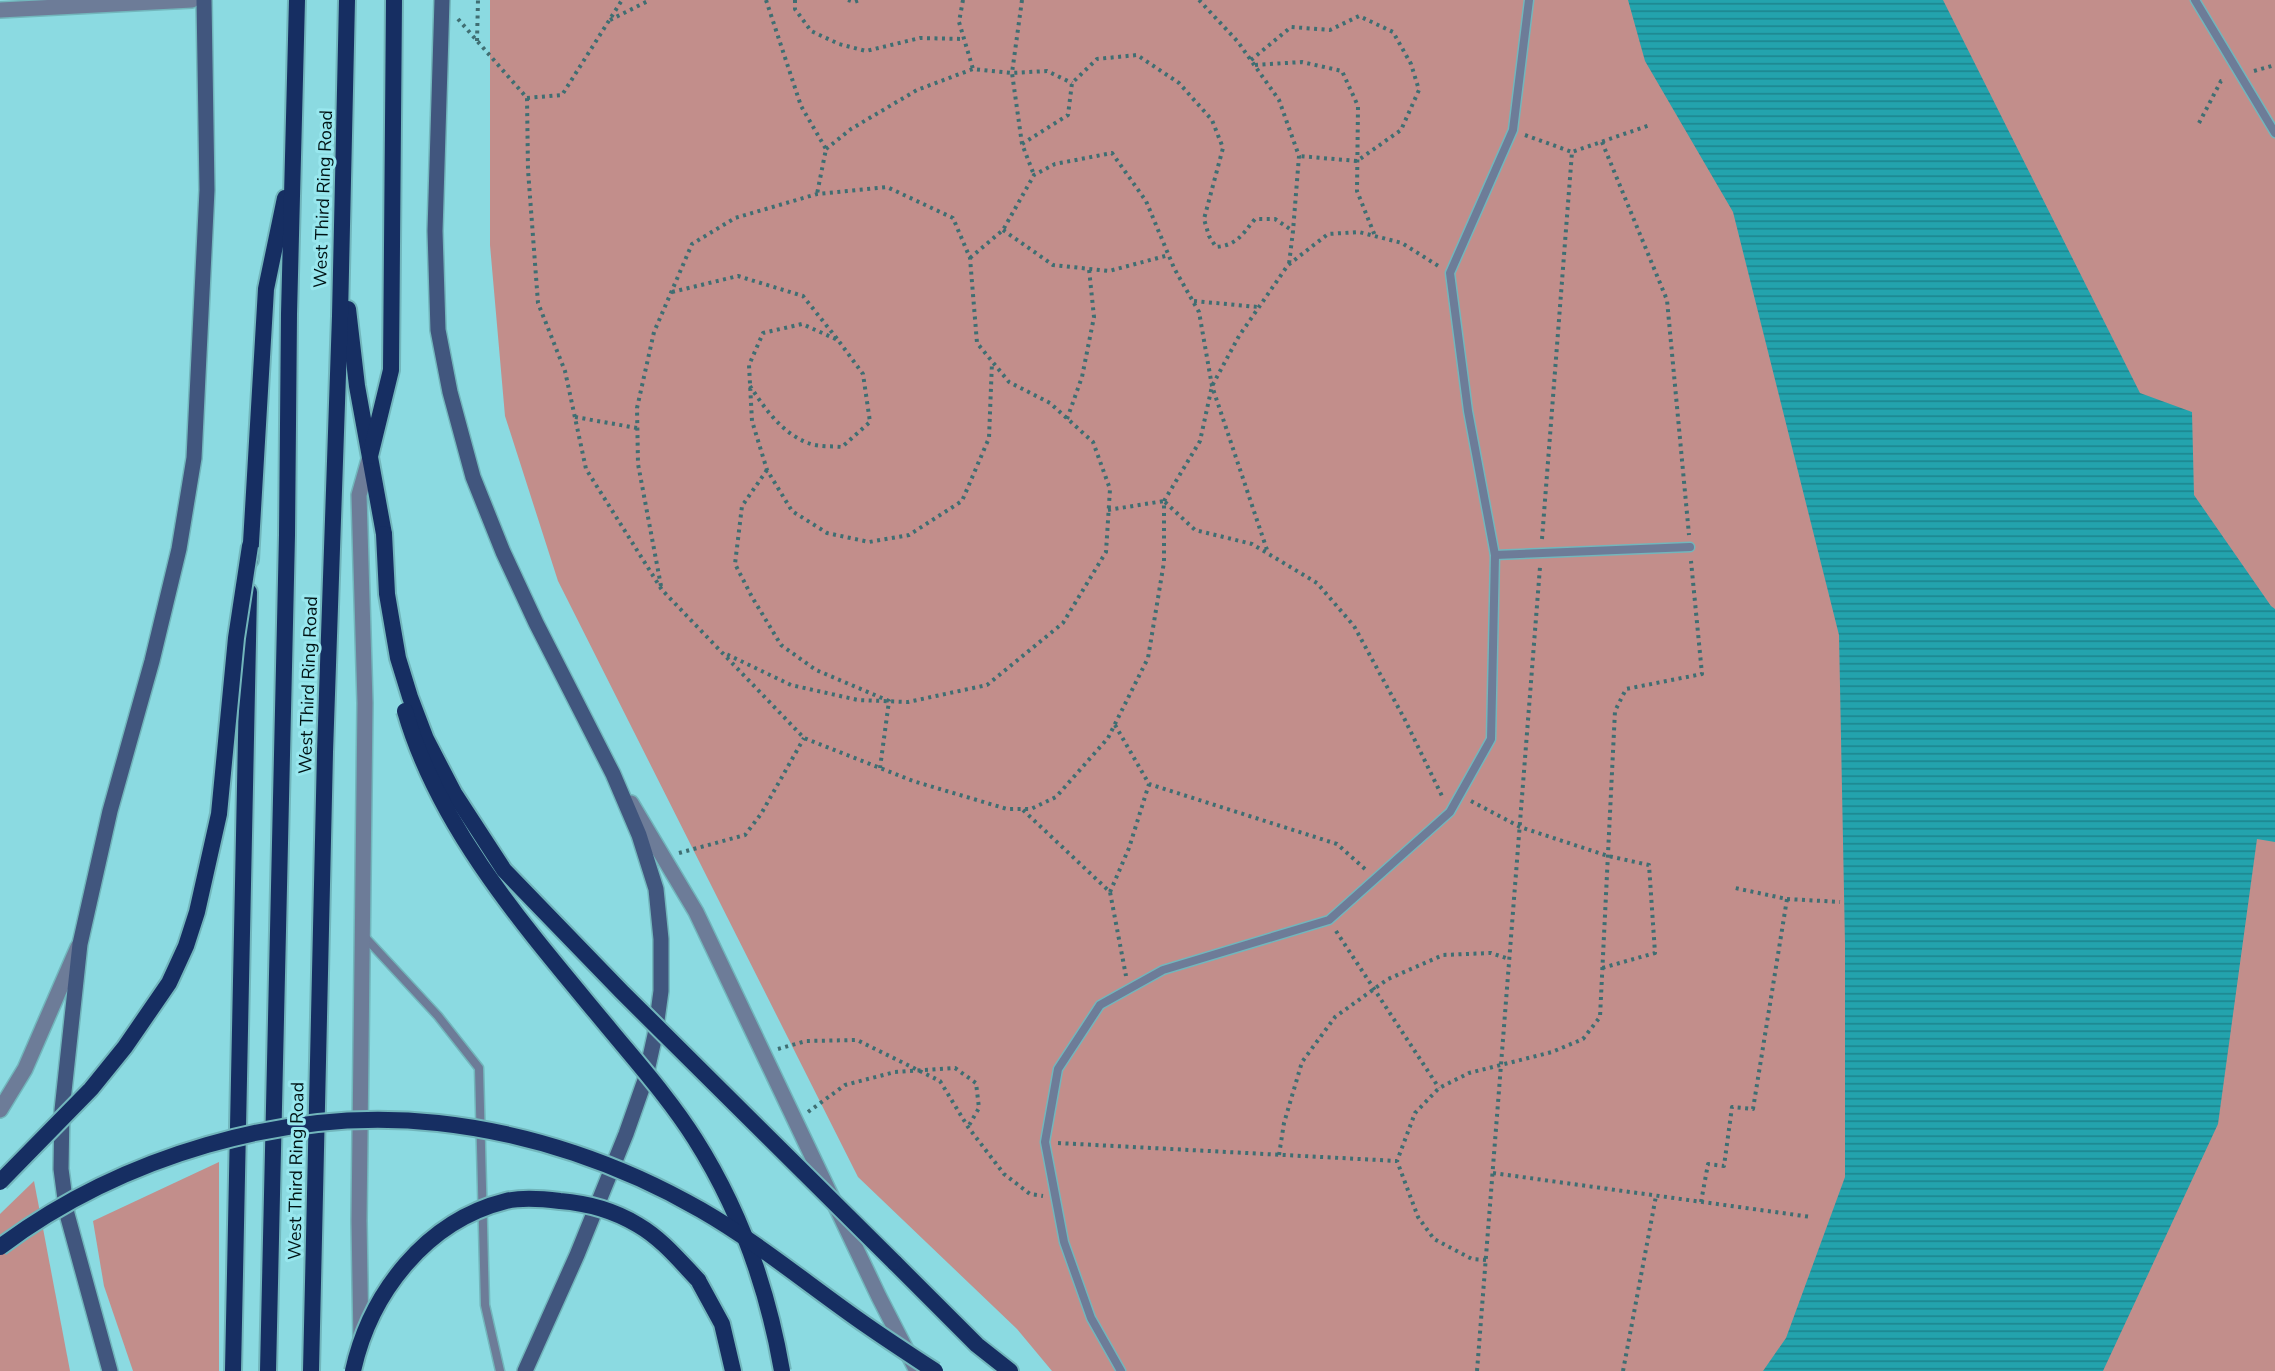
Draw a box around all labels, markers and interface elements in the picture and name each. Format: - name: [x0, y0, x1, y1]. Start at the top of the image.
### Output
- street label: West Third Ring Road: [308, 110, 338, 288]
- street label: West Third Ring Road: [293, 596, 323, 774]
- street label: West Third Ring Road: [282, 1082, 310, 1260]

